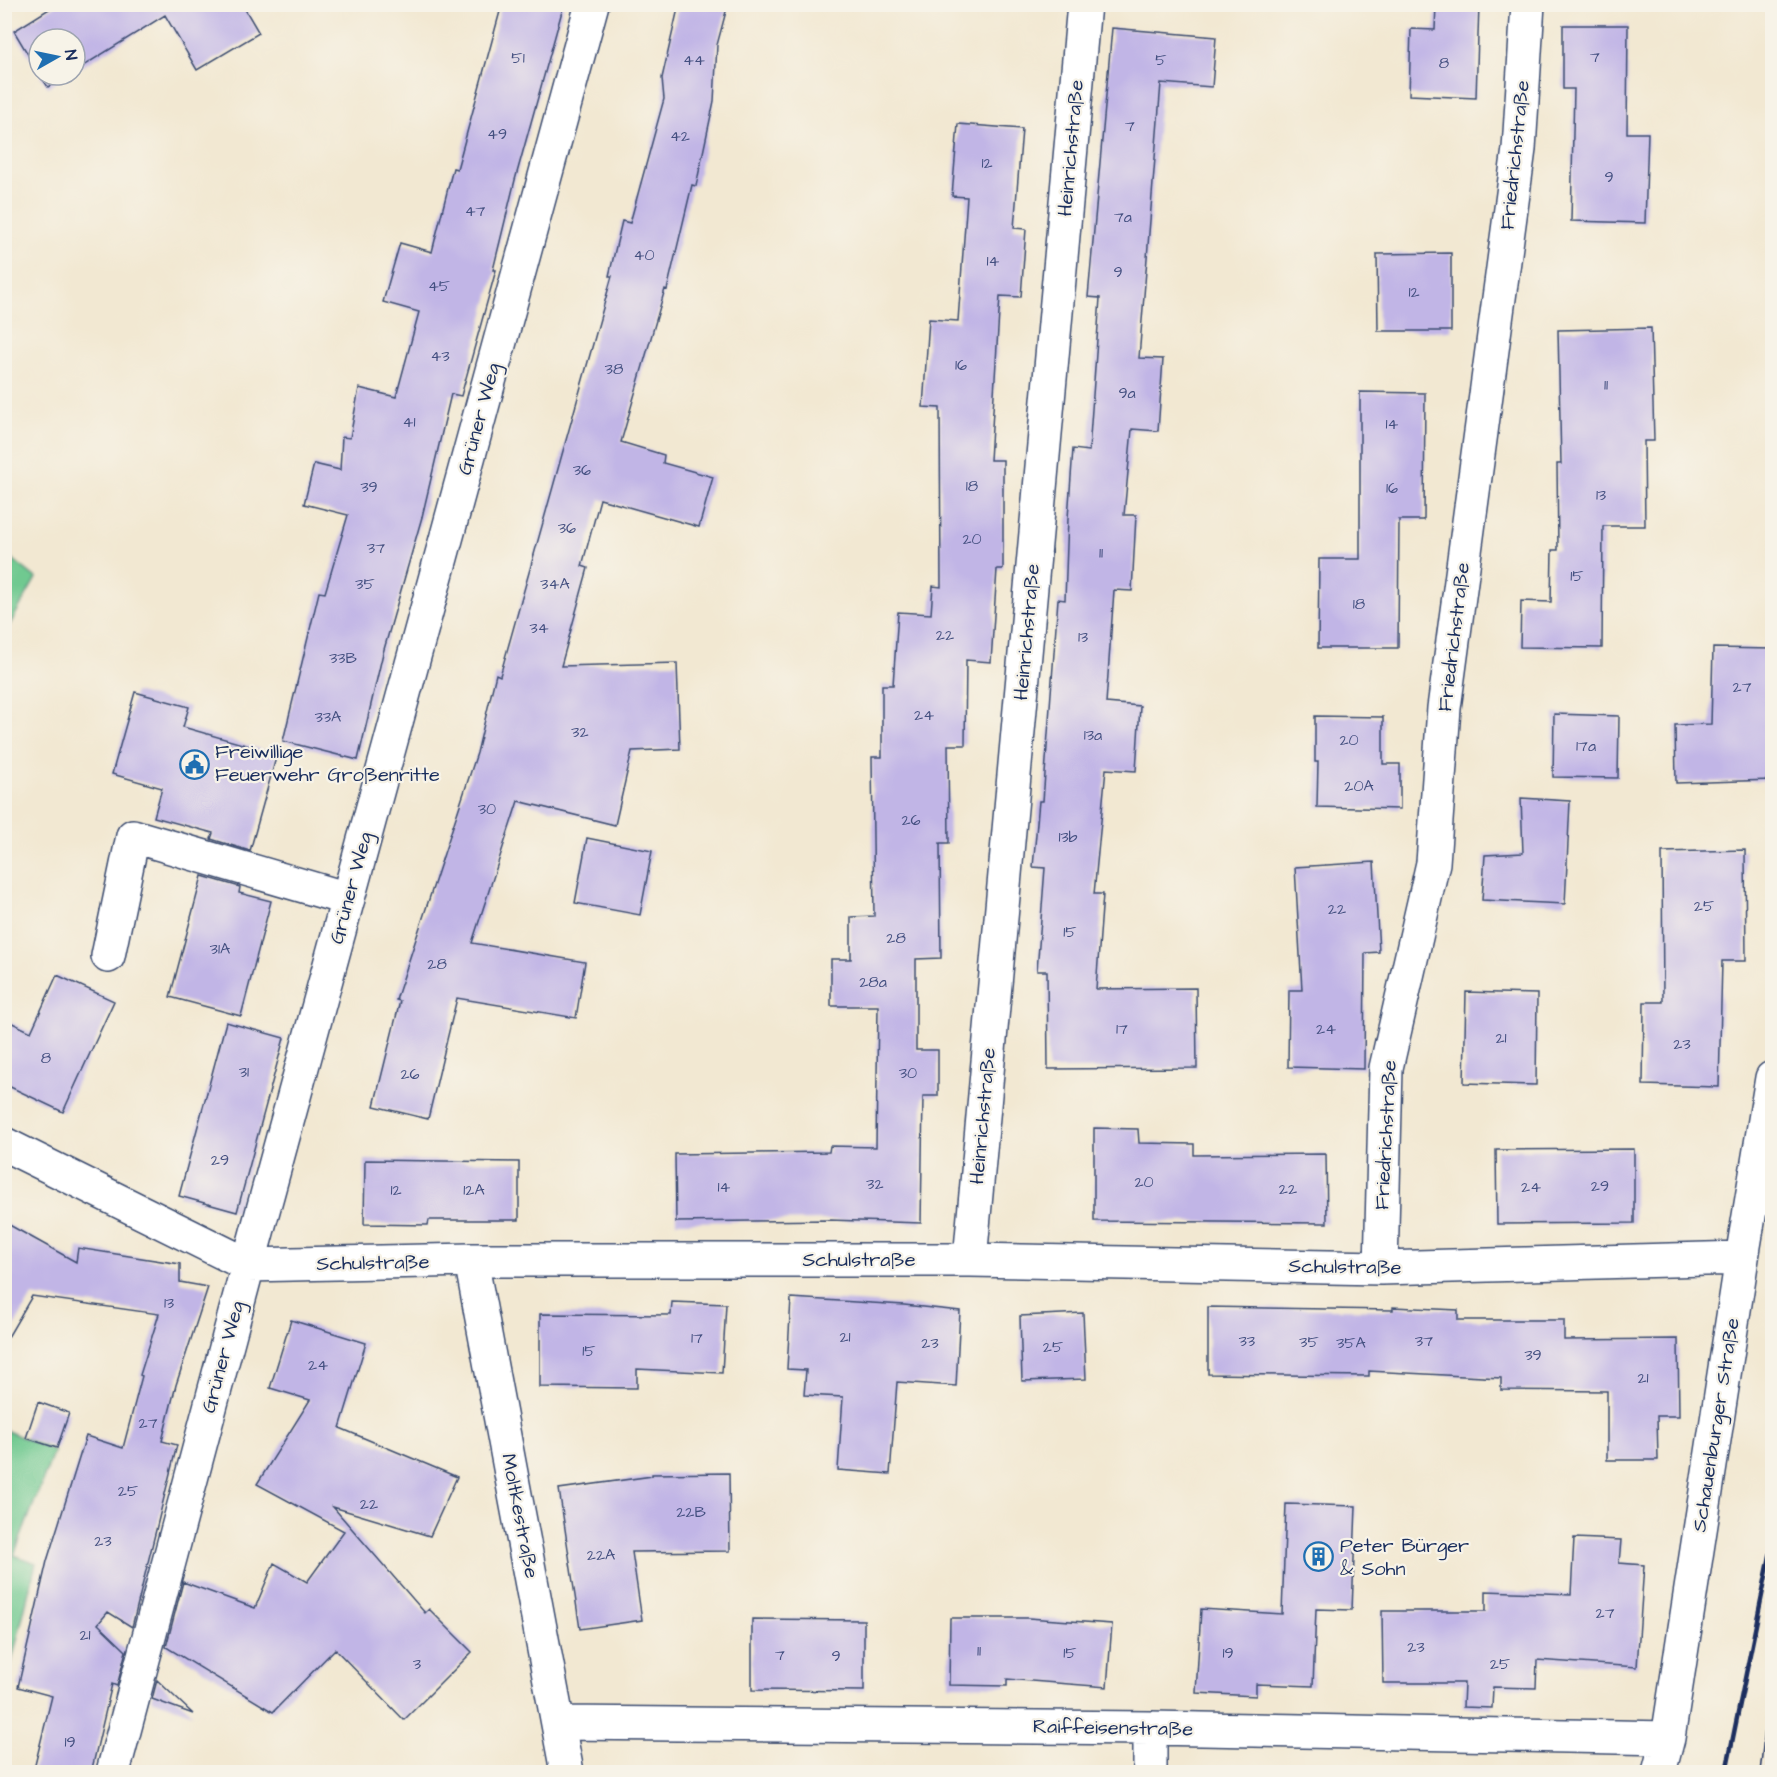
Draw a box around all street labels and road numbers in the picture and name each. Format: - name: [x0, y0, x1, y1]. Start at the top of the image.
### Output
- street label: Heinrichstraße: [1051, 78, 1091, 217]
- street label: Friedrichstraße: [1493, 79, 1537, 231]
- street label: Grüner Weg: [451, 360, 508, 478]
- street label: Friedrichstraße: [1431, 561, 1477, 713]
- street label: Heinrichstraße: [1007, 562, 1047, 701]
- street label: Grüner Weg: [323, 829, 380, 947]
- street label: Heinrichstraße: [963, 1046, 1003, 1185]
- street label: Friedrichstraße: [1368, 1059, 1404, 1211]
- street label: Schulstraße: [802, 1246, 916, 1274]
- street label: Schulstraße: [316, 1248, 430, 1278]
- street label: Schulstraße: [1288, 1252, 1402, 1282]
- street label: Grüner Weg: [195, 1298, 252, 1416]
- street label: Schauenburger Straße: [1685, 1316, 1748, 1534]
- street label: Moltkestraße: [494, 1451, 546, 1581]
- street label: Raiffeisenstraße: [1033, 1713, 1194, 1743]

